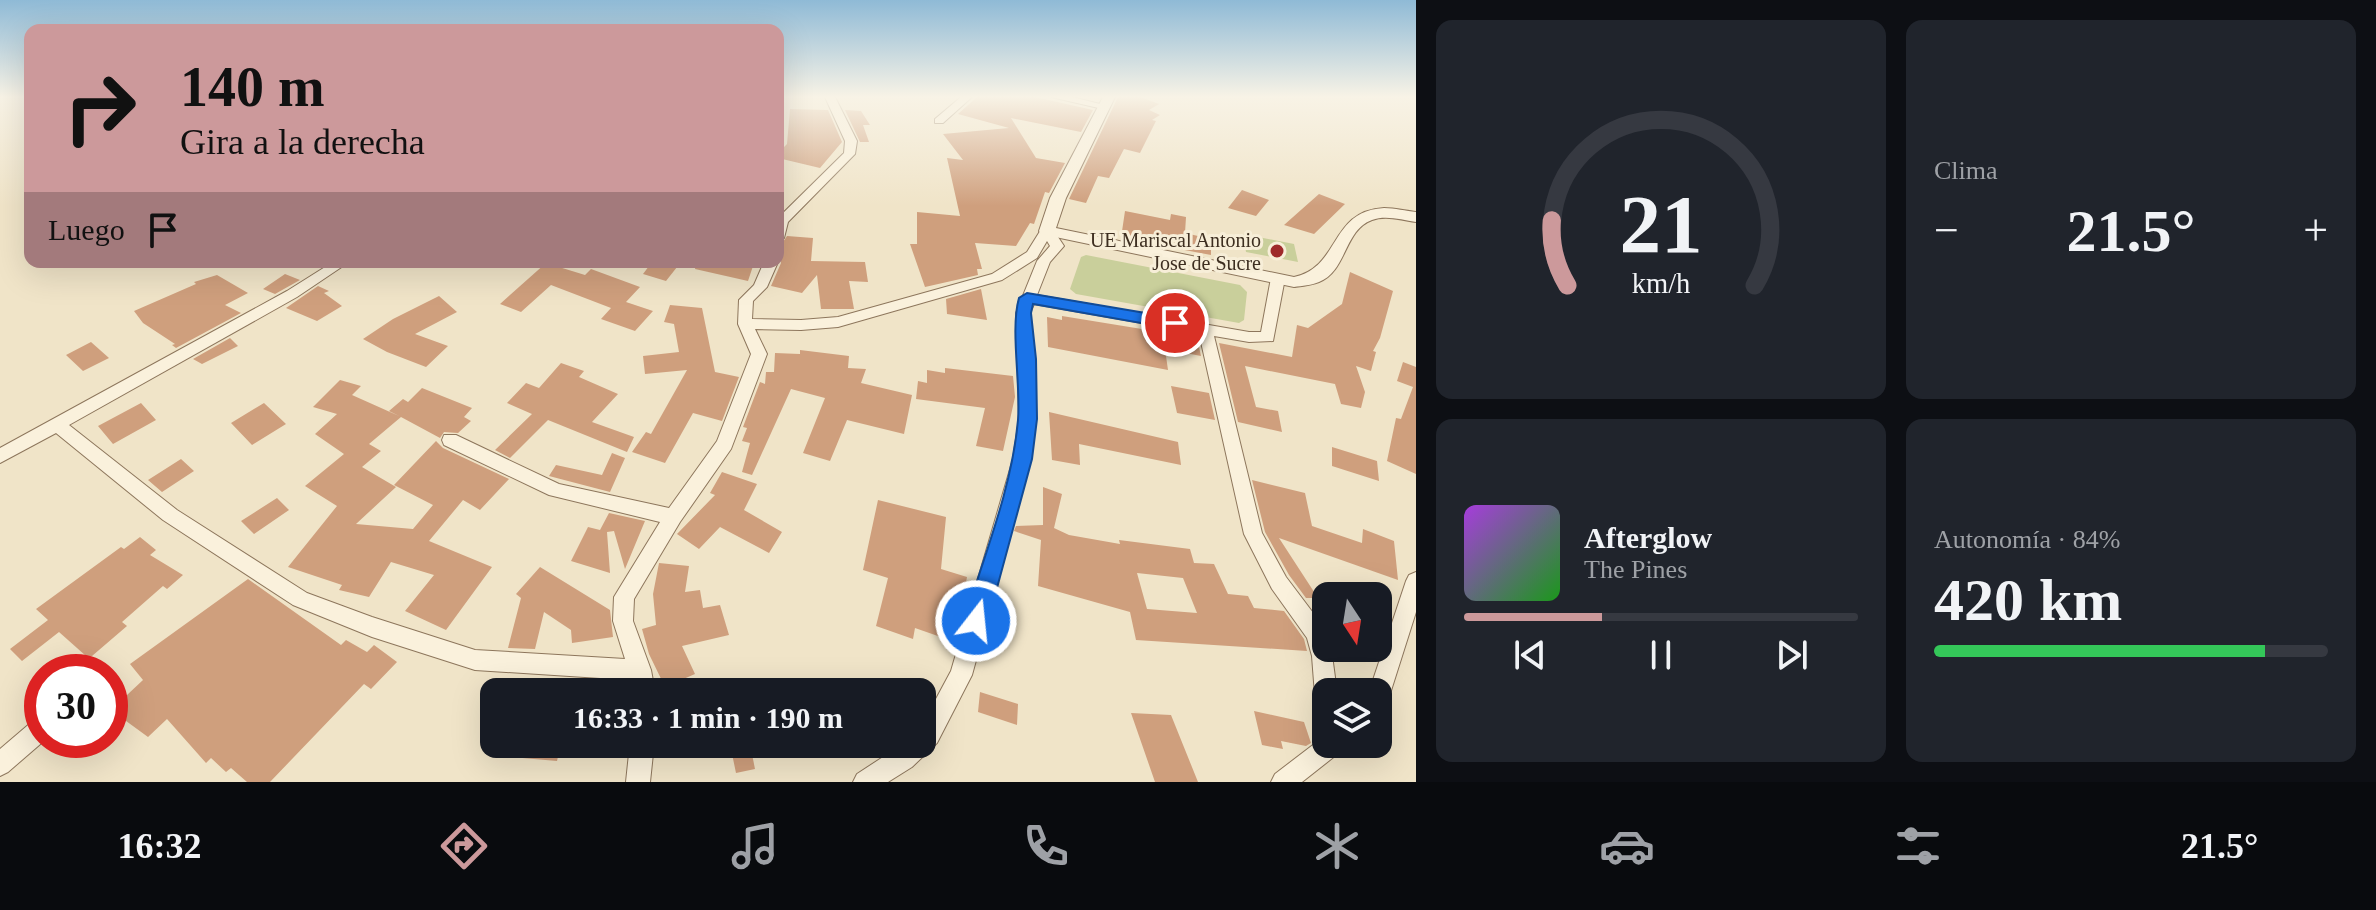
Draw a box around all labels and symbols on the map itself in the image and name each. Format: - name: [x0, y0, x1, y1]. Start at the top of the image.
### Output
- place label: UE Mariscal Antonio Jose de Sucre: [1090, 229, 1261, 274]
- marker: UE Mariscal Antonio Jose de Sucre: [1268, 242, 1286, 260]
- pin: [1141, 289, 1209, 357]
- position arrow: [934, 579, 1018, 663]
- north arrow: [1312, 582, 1392, 662]
- speed limit sign: 30: [24, 654, 128, 758]

